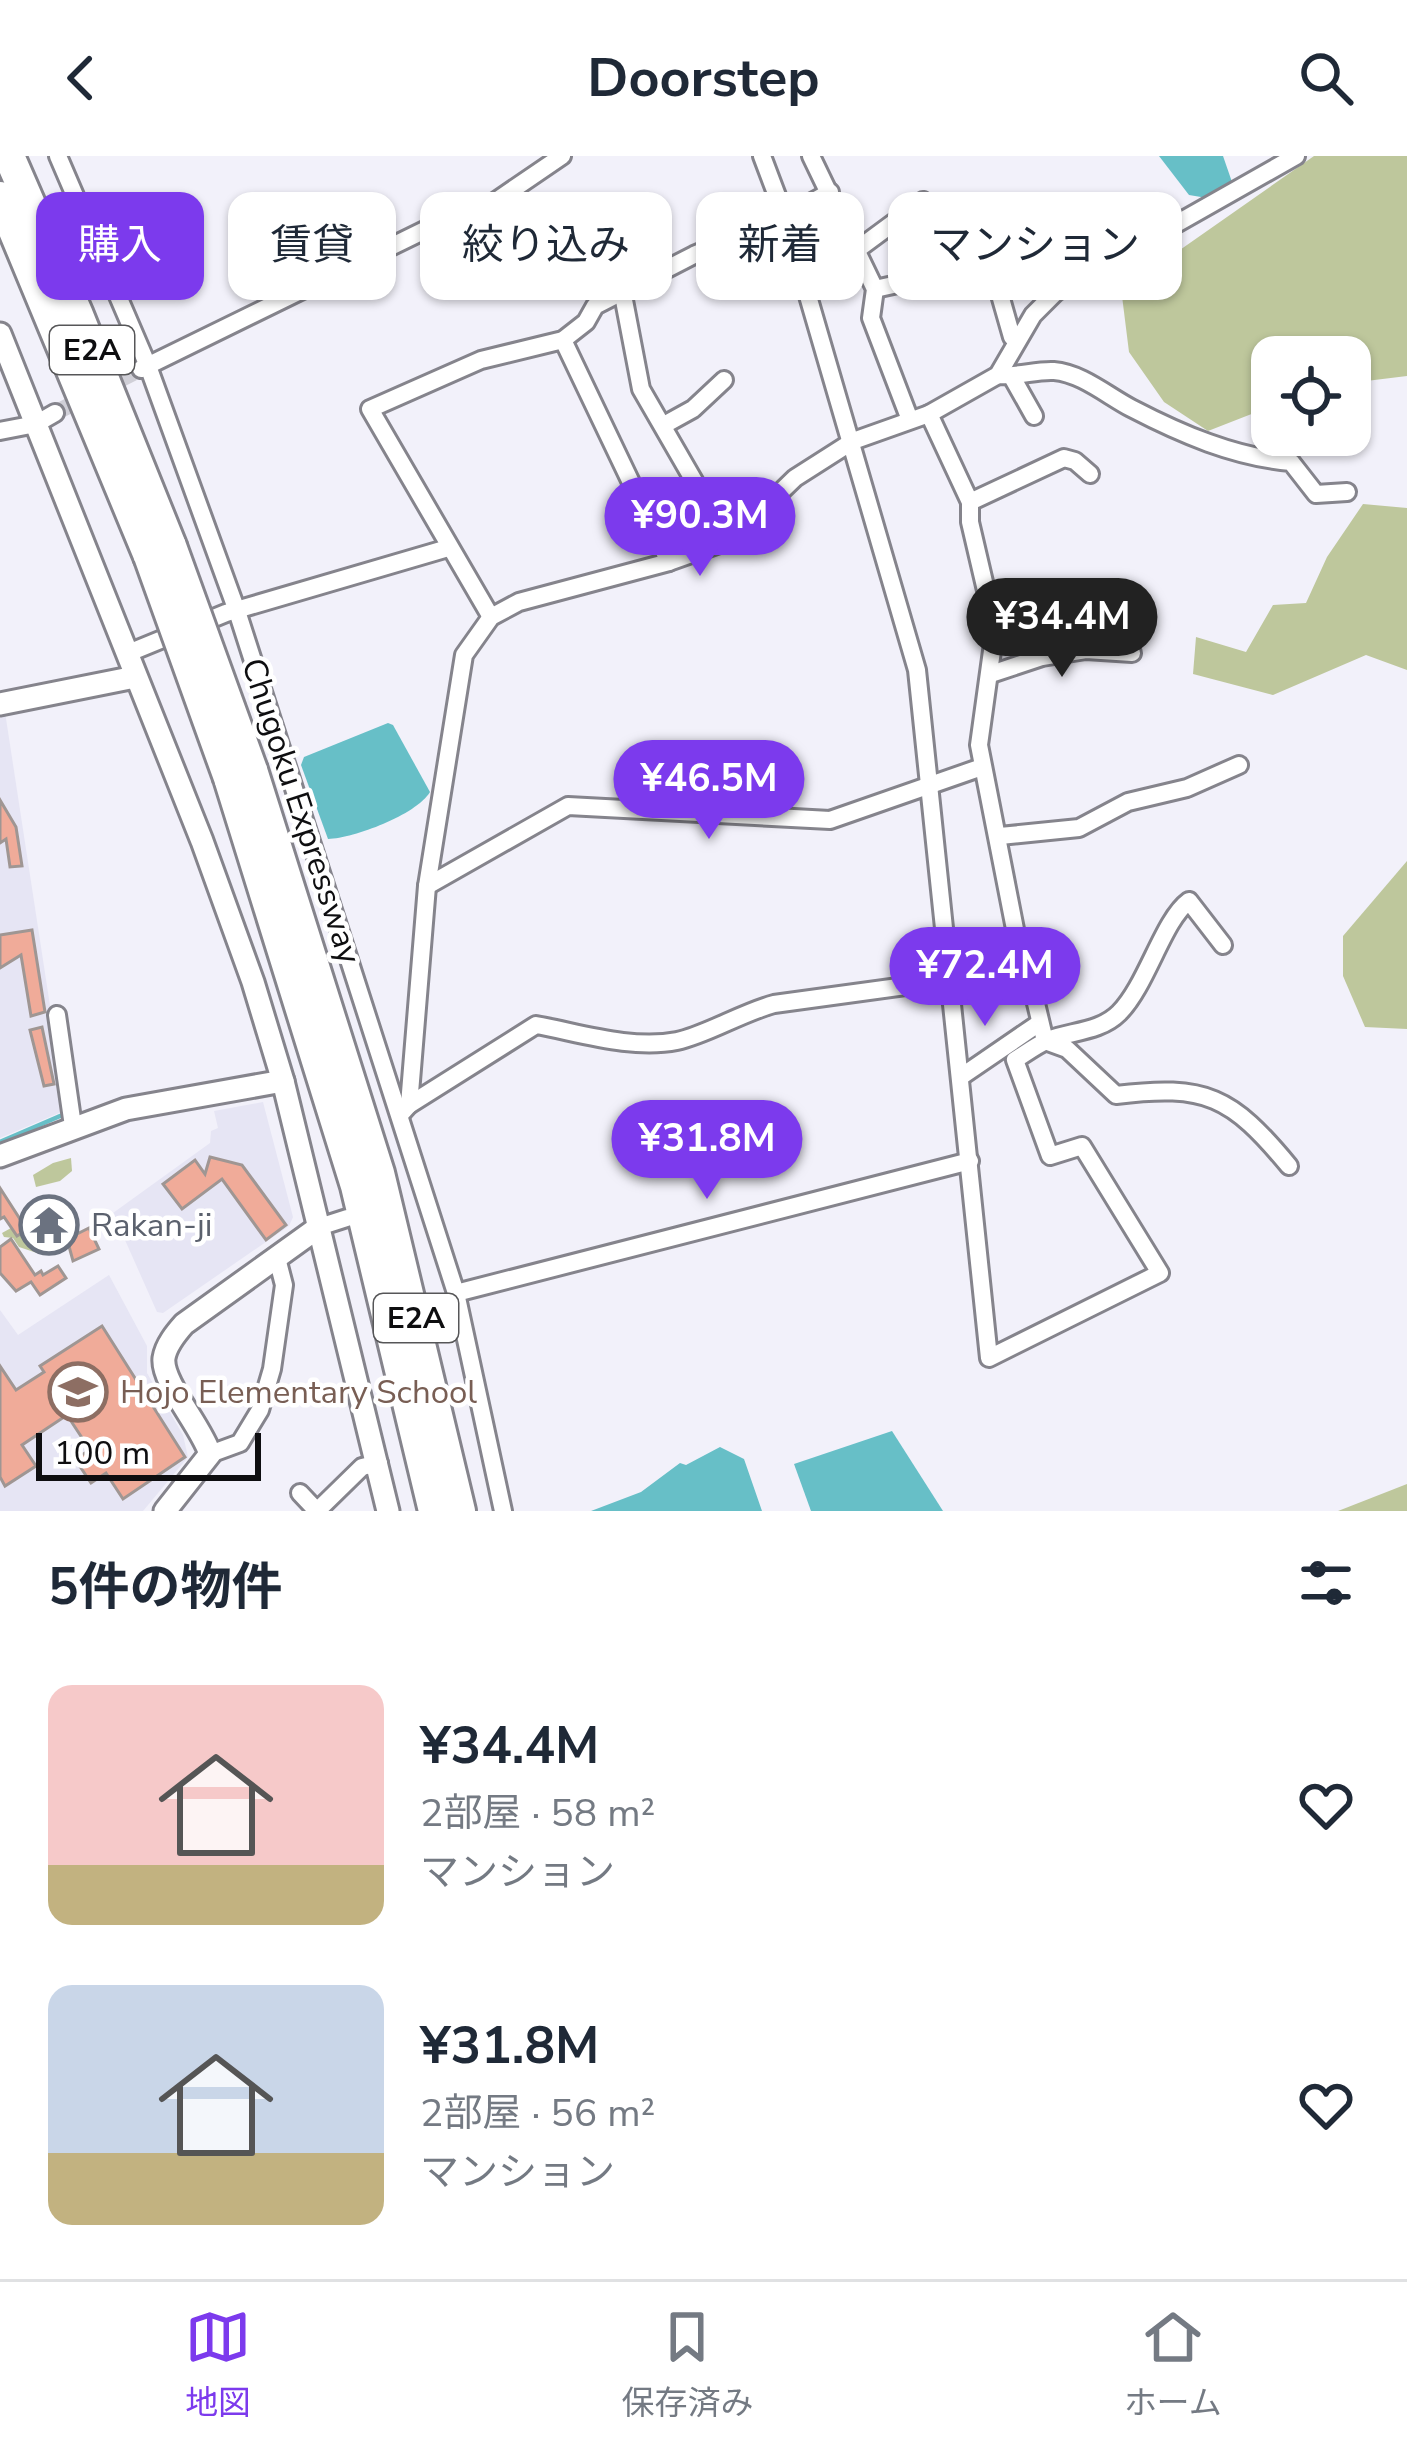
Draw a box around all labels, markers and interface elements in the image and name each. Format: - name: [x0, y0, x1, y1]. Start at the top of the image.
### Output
- text: Doorstep: [587, 41, 820, 115]
- icon: back: [48, 45, 114, 111]
- icon: search: [1293, 45, 1359, 111]
- chip: 購入: [36, 192, 204, 300]
- chip: 賃貸: [228, 192, 396, 300]
- chip: 絞り込み: [420, 192, 672, 300]
- chip: 新着: [696, 192, 864, 300]
- chip: マンション: [888, 192, 1182, 300]
- road number: E2A: [50, 326, 134, 374]
- map controls: [1251, 336, 1371, 456]
- button: locate: [1251, 336, 1371, 456]
- pin: ¥90.3M: [602, 477, 798, 579]
- text: ¥90.3M: [631, 489, 769, 542]
- pin: ¥34.4M: [964, 578, 1160, 680]
- text: ¥34.4M: [993, 590, 1131, 643]
- street label: Chugoku Expressway: [230, 652, 372, 970]
- pin: ¥46.5M: [611, 740, 807, 842]
- text: ¥46.5M: [640, 752, 778, 805]
- pin: ¥72.4M: [887, 927, 1083, 1029]
- text: ¥72.4M: [916, 939, 1054, 992]
- pin: ¥31.8M: [609, 1100, 805, 1202]
- text: ¥31.8M: [638, 1112, 776, 1165]
- temple icon: Rakan-ji: [18, 1194, 80, 1256]
- place label: Rakan-ji: [91, 1203, 213, 1248]
- road number: E2A: [374, 1294, 458, 1342]
- school or university icon: Hojo Elementary School: [47, 1361, 109, 1423]
- place label: Hojo Elementary School: [120, 1370, 477, 1415]
- scale bar: [36, 1427, 261, 1480]
- text: 100 m: [54, 1431, 150, 1476]
- icon: filters: [1293, 1550, 1359, 1616]
- text: 5件の物件: [48, 1552, 283, 1622]
- text: ¥34.4M: [420, 1711, 599, 1781]
- icon: home: [144, 1733, 288, 1877]
- icon: heart: [1293, 1772, 1359, 1838]
- text: 2部屋 · 58 m²: [420, 1787, 655, 1840]
- text: マンション: [420, 1846, 615, 1899]
- text: ¥31.8M: [420, 2011, 599, 2081]
- icon: home: [144, 2033, 288, 2177]
- icon: heart: [1293, 2072, 1359, 2138]
- text: 2部屋 · 56 m²: [420, 2087, 655, 2140]
- text: マンション: [420, 2146, 615, 2199]
- tab: 地図: [185, 2304, 251, 2426]
- tab: 保存済み: [621, 2304, 753, 2426]
- tab: ホーム: [1124, 2304, 1222, 2426]

